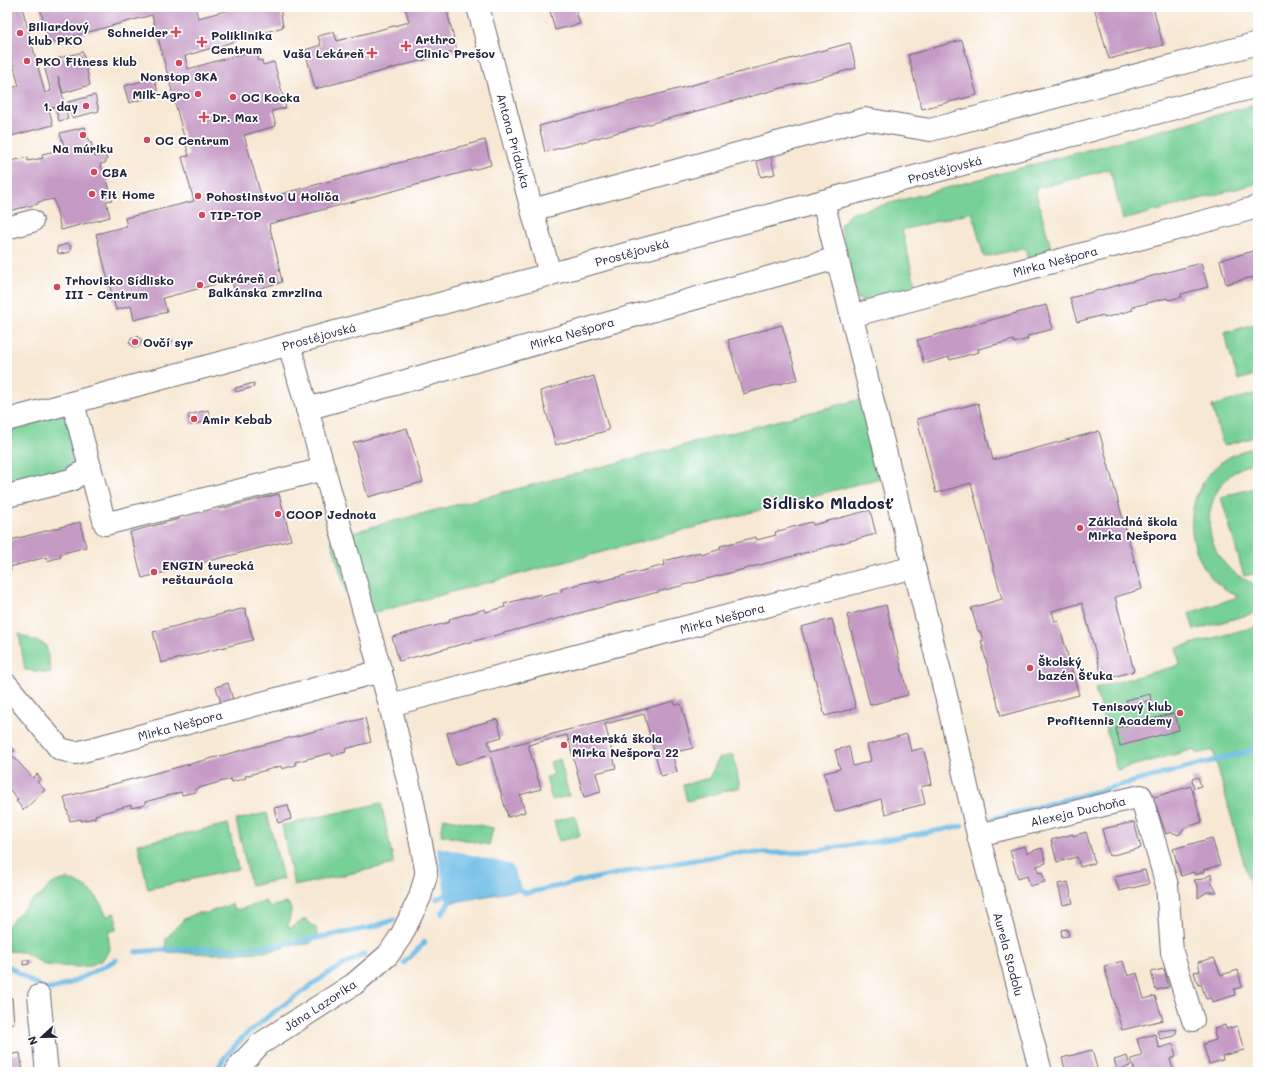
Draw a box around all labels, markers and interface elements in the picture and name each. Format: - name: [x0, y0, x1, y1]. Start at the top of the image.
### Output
- place label: Biliardový klub PKO: [28, 18, 89, 48]
- place label: Schneider: [107, 24, 168, 40]
- marker: Schneider: [171, 27, 181, 37]
- place label: Poliklinika Centrum: [211, 27, 272, 57]
- marker: Biliardový klub PKO: [15, 28, 25, 38]
- place label: Arthro Clinic Prešov: [415, 31, 496, 61]
- marker: Poliklinika Centrum: [196, 36, 208, 48]
- marker: Arthro Clinic Prešov: [400, 40, 412, 52]
- place label: Vaša Lekáreň: [283, 45, 364, 61]
- marker: Vaša Lekáreň: [367, 48, 377, 58]
- place label: PKO Fitness klub: [35, 53, 137, 69]
- marker: PKO Fitness klub: [22, 56, 32, 66]
- marker: Nonstop 3KA: [174, 58, 184, 68]
- place label: Nonstop 3KA: [140, 68, 218, 84]
- place label: Milk-Agro: [132, 86, 190, 102]
- marker: Milk-Agro: [193, 89, 203, 99]
- place label: OC Kocka: [241, 89, 300, 105]
- marker: OC Kocka: [228, 92, 238, 102]
- street label: Antona Prídavka: [494, 92, 534, 190]
- place label: 1. day: [43, 98, 78, 114]
- marker: 1. day: [81, 101, 91, 111]
- place label: Dr. Max: [212, 109, 258, 125]
- marker: Dr. Max: [199, 112, 209, 122]
- marker: Na múriku: [78, 130, 88, 140]
- place label: OC Centrum: [155, 132, 229, 148]
- marker: OC Centrum: [142, 135, 152, 145]
- place label: Na múriku: [53, 140, 114, 156]
- street label: Prostějovská: [906, 151, 984, 187]
- place label: CBA: [102, 164, 127, 180]
- marker: CBA: [89, 167, 99, 177]
- place label: Fit Home: [100, 186, 155, 202]
- place label: Pohostinstvo U Holiča: [206, 188, 339, 204]
- marker: Fit Home: [87, 189, 97, 199]
- marker: Pohostinstvo U Holiča: [193, 191, 203, 201]
- place label: TIP-TOP: [210, 207, 262, 223]
- marker: TIP-TOP: [197, 210, 207, 220]
- street label: Prostějovská: [593, 234, 671, 270]
- street label: Mirka Nešpora: [1011, 242, 1099, 280]
- place label: Cukráreň a Balkánska zmrzlina: [208, 270, 323, 300]
- place label: Trhovisko Sídlisko III - Centrum: [65, 272, 174, 302]
- marker: Cukráreň a Balkánska zmrzlina: [195, 280, 205, 290]
- marker: Trhovisko Sídlisko III - Centrum: [52, 282, 62, 292]
- street label: Mirka Nešpora: [528, 313, 616, 353]
- street label: Prostějovská: [280, 318, 358, 354]
- place label: Ovčí syr: [143, 334, 193, 350]
- marker: Ovčí syr: [130, 337, 140, 347]
- place label: Amir Kebab: [202, 411, 273, 427]
- marker: Amir Kebab: [189, 414, 199, 424]
- district label: Sídlisko Mladosť: [762, 492, 894, 513]
- place label: COOP Jednota: [286, 506, 376, 522]
- marker: COOP Jednota: [273, 509, 283, 519]
- place label: Základná škola Mirka Nešpora: [1088, 513, 1178, 543]
- marker: Základná škola Mirka Nešpora: [1075, 523, 1085, 533]
- place label: ENGIN turecká reštaurácia: [162, 557, 254, 587]
- marker: ENGIN turecká reštaurácia: [149, 567, 159, 577]
- street label: Mirka Nešpora: [678, 599, 766, 637]
- place label: Školský bazén Šťuka: [1038, 653, 1113, 683]
- marker: Školský bazén Šťuka: [1025, 663, 1035, 673]
- place label: Tenisový klub Profitennis Academy: [1047, 698, 1172, 728]
- street label: Mirka Nešpora: [136, 706, 224, 744]
- marker: Tenisový klub Profitennis Academy: [1175, 708, 1185, 718]
- place label: Materská škola Mirka Nešpora 22: [572, 730, 679, 760]
- marker: Materská škola Mirka Nešpora 22: [559, 740, 569, 750]
- street label: Alexeja Duchoňa: [1029, 792, 1127, 830]
- street label: Aurela Stodolu: [990, 910, 1028, 998]
- street label: Jána Lazoríka: [281, 976, 359, 1034]
- north arrow: [22, 1017, 62, 1057]
- text: N: [24, 1034, 41, 1048]

